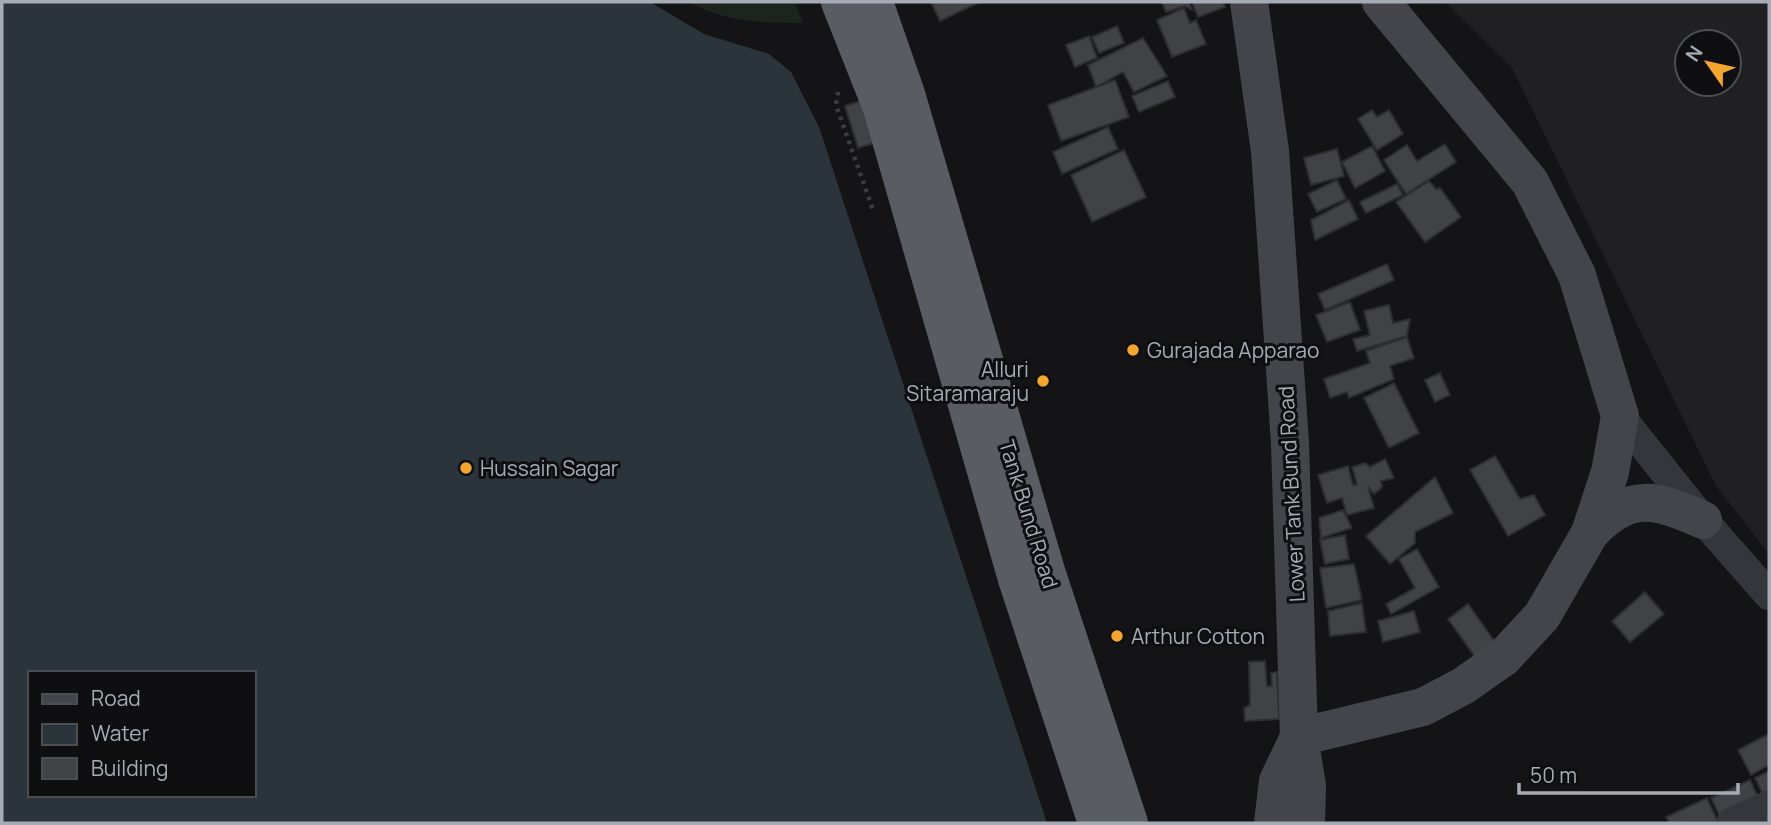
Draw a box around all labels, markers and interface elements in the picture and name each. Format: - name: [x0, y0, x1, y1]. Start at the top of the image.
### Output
- north arrow: [1673, 28, 1743, 98]
- text: N: [1679, 41, 1709, 66]
- place label: Gurajada Apparao: [1147, 336, 1319, 364]
- marker: Gurajada Apparao: [1125, 342, 1141, 358]
- place label: Alluri Sitaramaraju: [906, 355, 1029, 407]
- marker: Alluri Sitaramaraju: [1035, 373, 1051, 389]
- street label: Lower Tank Bund Road: [1271, 385, 1311, 603]
- street label: Tank Bund Road: [993, 436, 1065, 592]
- place label: Hussain Sagar: [480, 454, 619, 482]
- marker: Hussain Sagar: [458, 460, 474, 476]
- place label: Arthur Cotton: [1131, 622, 1265, 650]
- marker: Arthur Cotton: [1109, 628, 1125, 644]
- legend: [28, 671, 256, 797]
- text: Road: [91, 684, 141, 712]
- text: Water: [91, 719, 150, 747]
- scale bar: [1519, 752, 1738, 796]
- text: Building: [91, 754, 168, 782]
- text: 50 m: [1530, 761, 1577, 789]

